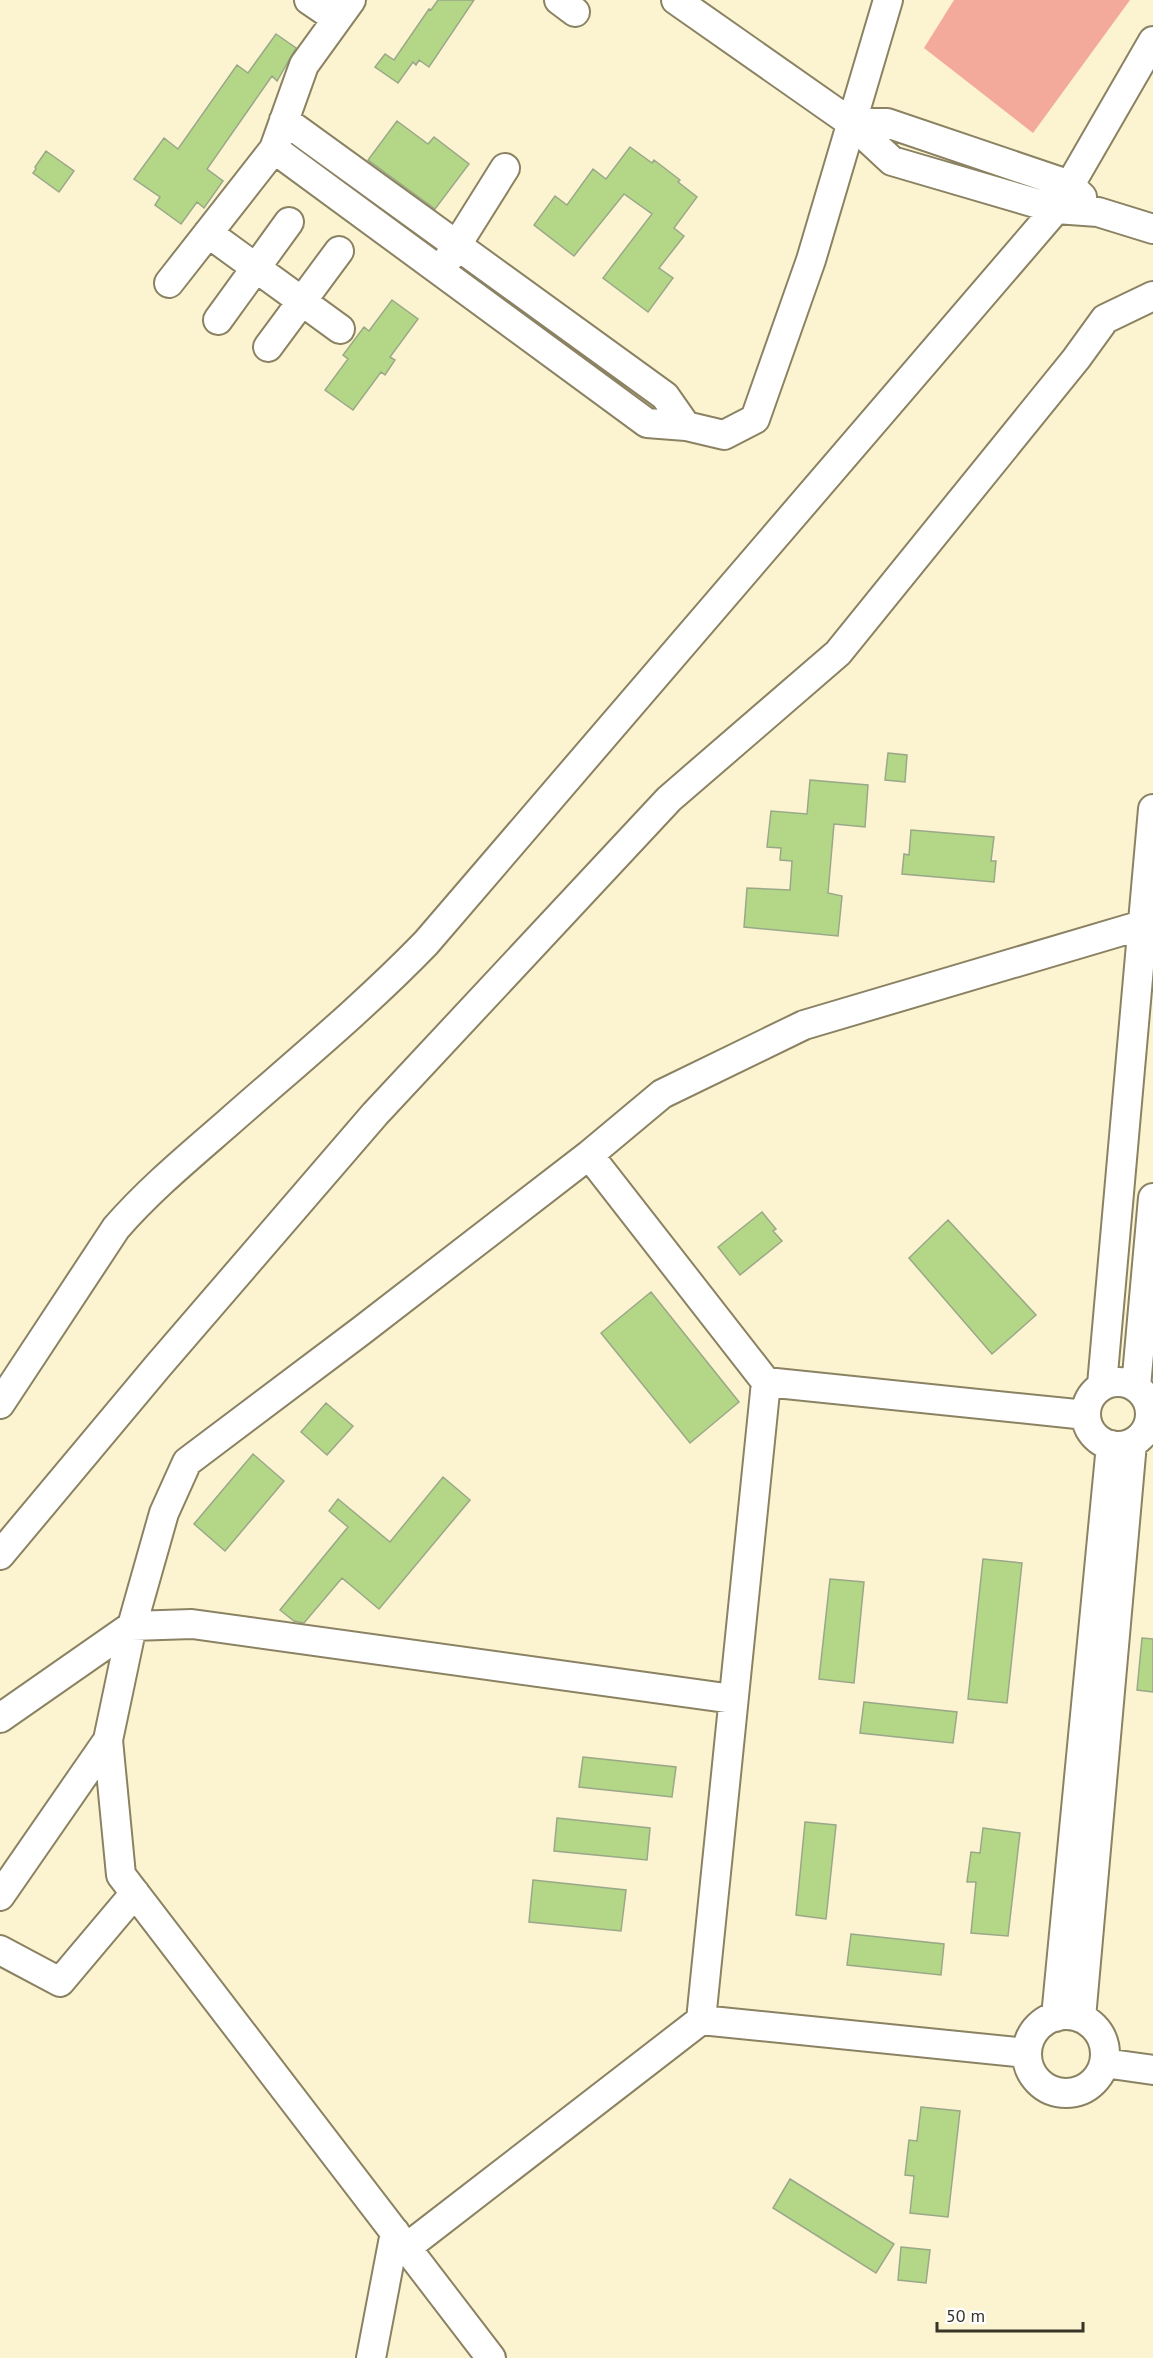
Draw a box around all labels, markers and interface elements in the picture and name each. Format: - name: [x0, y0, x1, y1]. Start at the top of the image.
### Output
- scale bar: [937, 2295, 1082, 2333]
- text: 50 m: [946, 2304, 985, 2327]

